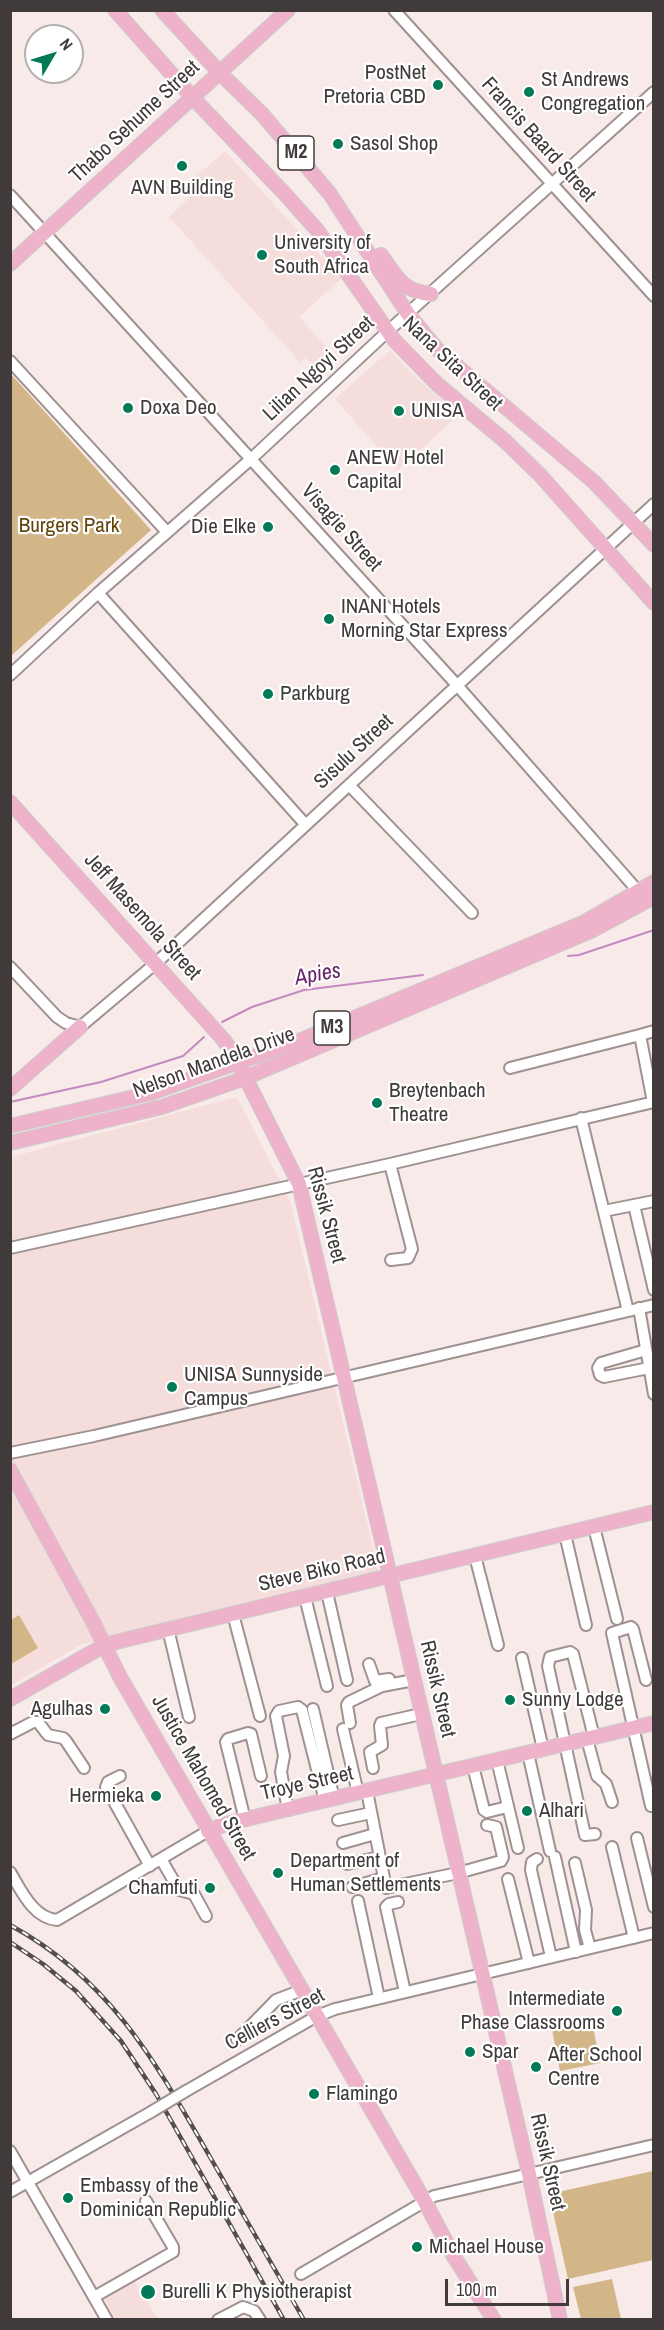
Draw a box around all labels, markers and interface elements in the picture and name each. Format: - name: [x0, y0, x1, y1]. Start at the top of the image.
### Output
- north arrow: [24, 24, 84, 84]
- text: N: [55, 34, 78, 55]
- street label: Thabo Sehume Street: [65, 55, 205, 189]
- place label: PostNet Pretoria CBD: [324, 60, 426, 110]
- place label: St Andrews Congregation: [541, 67, 645, 117]
- street label: Francis Baard Street: [475, 73, 601, 207]
- marker: PostNet Pretoria CBD: [431, 78, 445, 92]
- marker: St Andrews Congregation: [522, 85, 536, 99]
- place label: Sasol Shop: [350, 131, 438, 157]
- road number: M2: [278, 136, 314, 170]
- marker: Sasol Shop: [331, 137, 345, 151]
- marker: AVN Building: [175, 159, 189, 173]
- place label: AVN Building: [131, 175, 233, 201]
- place label: University of South Africa: [274, 230, 371, 280]
- marker: University of South Africa: [255, 248, 269, 262]
- street label: Lilian Ngoyi Street: [258, 311, 380, 427]
- street label: Nana Sita Street: [397, 311, 507, 417]
- place label: Doxa Deo: [140, 395, 217, 421]
- place label: UNISA: [411, 398, 464, 424]
- marker: Doxa Deo: [121, 401, 135, 415]
- marker: UNISA: [392, 404, 406, 418]
- place label: ANEW Hotel Capital: [347, 445, 444, 495]
- marker: ANEW Hotel Capital: [328, 463, 342, 477]
- street label: Visagie Street: [295, 479, 387, 577]
- park label: Burgers Park: [19, 513, 119, 539]
- place label: Die Elke: [191, 514, 256, 540]
- marker: Die Elke: [261, 520, 275, 534]
- place label: INANI Hotels Morning Star Express: [341, 594, 508, 644]
- marker: INANI Hotels Morning Star Express: [322, 612, 336, 626]
- place label: Parkburg: [280, 681, 350, 707]
- marker: Parkburg: [261, 687, 275, 701]
- street label: Sisulu Street: [309, 709, 399, 795]
- street label: Jeff Masemola Street: [78, 848, 206, 986]
- water label: Apies: [293, 958, 343, 992]
- road number: M3: [314, 1011, 350, 1045]
- street label: Nelson Mandela Drive: [130, 1022, 298, 1104]
- place label: Breytenbach Theatre: [389, 1078, 486, 1128]
- marker: Breytenbach Theatre: [370, 1096, 384, 1110]
- street label: Rissik Street: [301, 1164, 351, 1266]
- place label: UNISA Sunnyside Campus: [184, 1362, 323, 1412]
- marker: UNISA Sunnyside Campus: [165, 1380, 179, 1394]
- street label: Steve Biko Road: [256, 1544, 388, 1598]
- street label: Rissik Street: [414, 1638, 460, 1740]
- place label: Sunny Lodge: [522, 1687, 623, 1713]
- street label: Justice Mahomed Street: [145, 1691, 261, 1865]
- marker: Sunny Lodge: [503, 1693, 517, 1707]
- place label: Agulhas: [31, 1696, 93, 1722]
- marker: Agulhas: [98, 1702, 112, 1716]
- street label: Troye Street: [258, 1761, 356, 1807]
- place label: Hermieka: [69, 1783, 144, 1809]
- marker: Hermieka: [149, 1789, 163, 1803]
- place label: Alhari: [539, 1798, 584, 1824]
- marker: Alhari: [520, 1804, 534, 1818]
- place label: Department of Human Settlements: [290, 1848, 441, 1898]
- marker: Department of Human Settlements: [271, 1866, 285, 1880]
- place label: Chamfuti: [128, 1875, 198, 1901]
- marker: Chamfuti: [203, 1881, 217, 1895]
- street label: Celliers Street: [221, 1983, 329, 2057]
- place label: Intermediate Phase Classrooms: [460, 1986, 605, 2036]
- marker: Intermediate Phase Classrooms: [610, 2004, 624, 2018]
- place label: Spar: [482, 2039, 518, 2065]
- place label: After School Centre: [548, 2042, 642, 2092]
- marker: Spar: [463, 2045, 477, 2059]
- marker: After School Centre: [529, 2060, 543, 2074]
- place label: Flamingo: [326, 2081, 398, 2107]
- marker: Flamingo: [307, 2087, 321, 2101]
- street label: Rissik Street: [524, 2111, 570, 2213]
- place label: Embassy of the Dominican Republic: [80, 2173, 236, 2223]
- marker: Embassy of the Dominican Republic: [61, 2191, 75, 2205]
- place label: Michael House: [429, 2234, 544, 2260]
- marker: Michael House: [410, 2240, 424, 2254]
- scale bar: [448, 2267, 572, 2305]
- text: 100 m: [456, 2277, 497, 2302]
- place label: Burelli K Physiotherapist: [162, 2279, 352, 2305]
- marker: Burelli K Physiotherapist: [139, 2283, 157, 2301]

